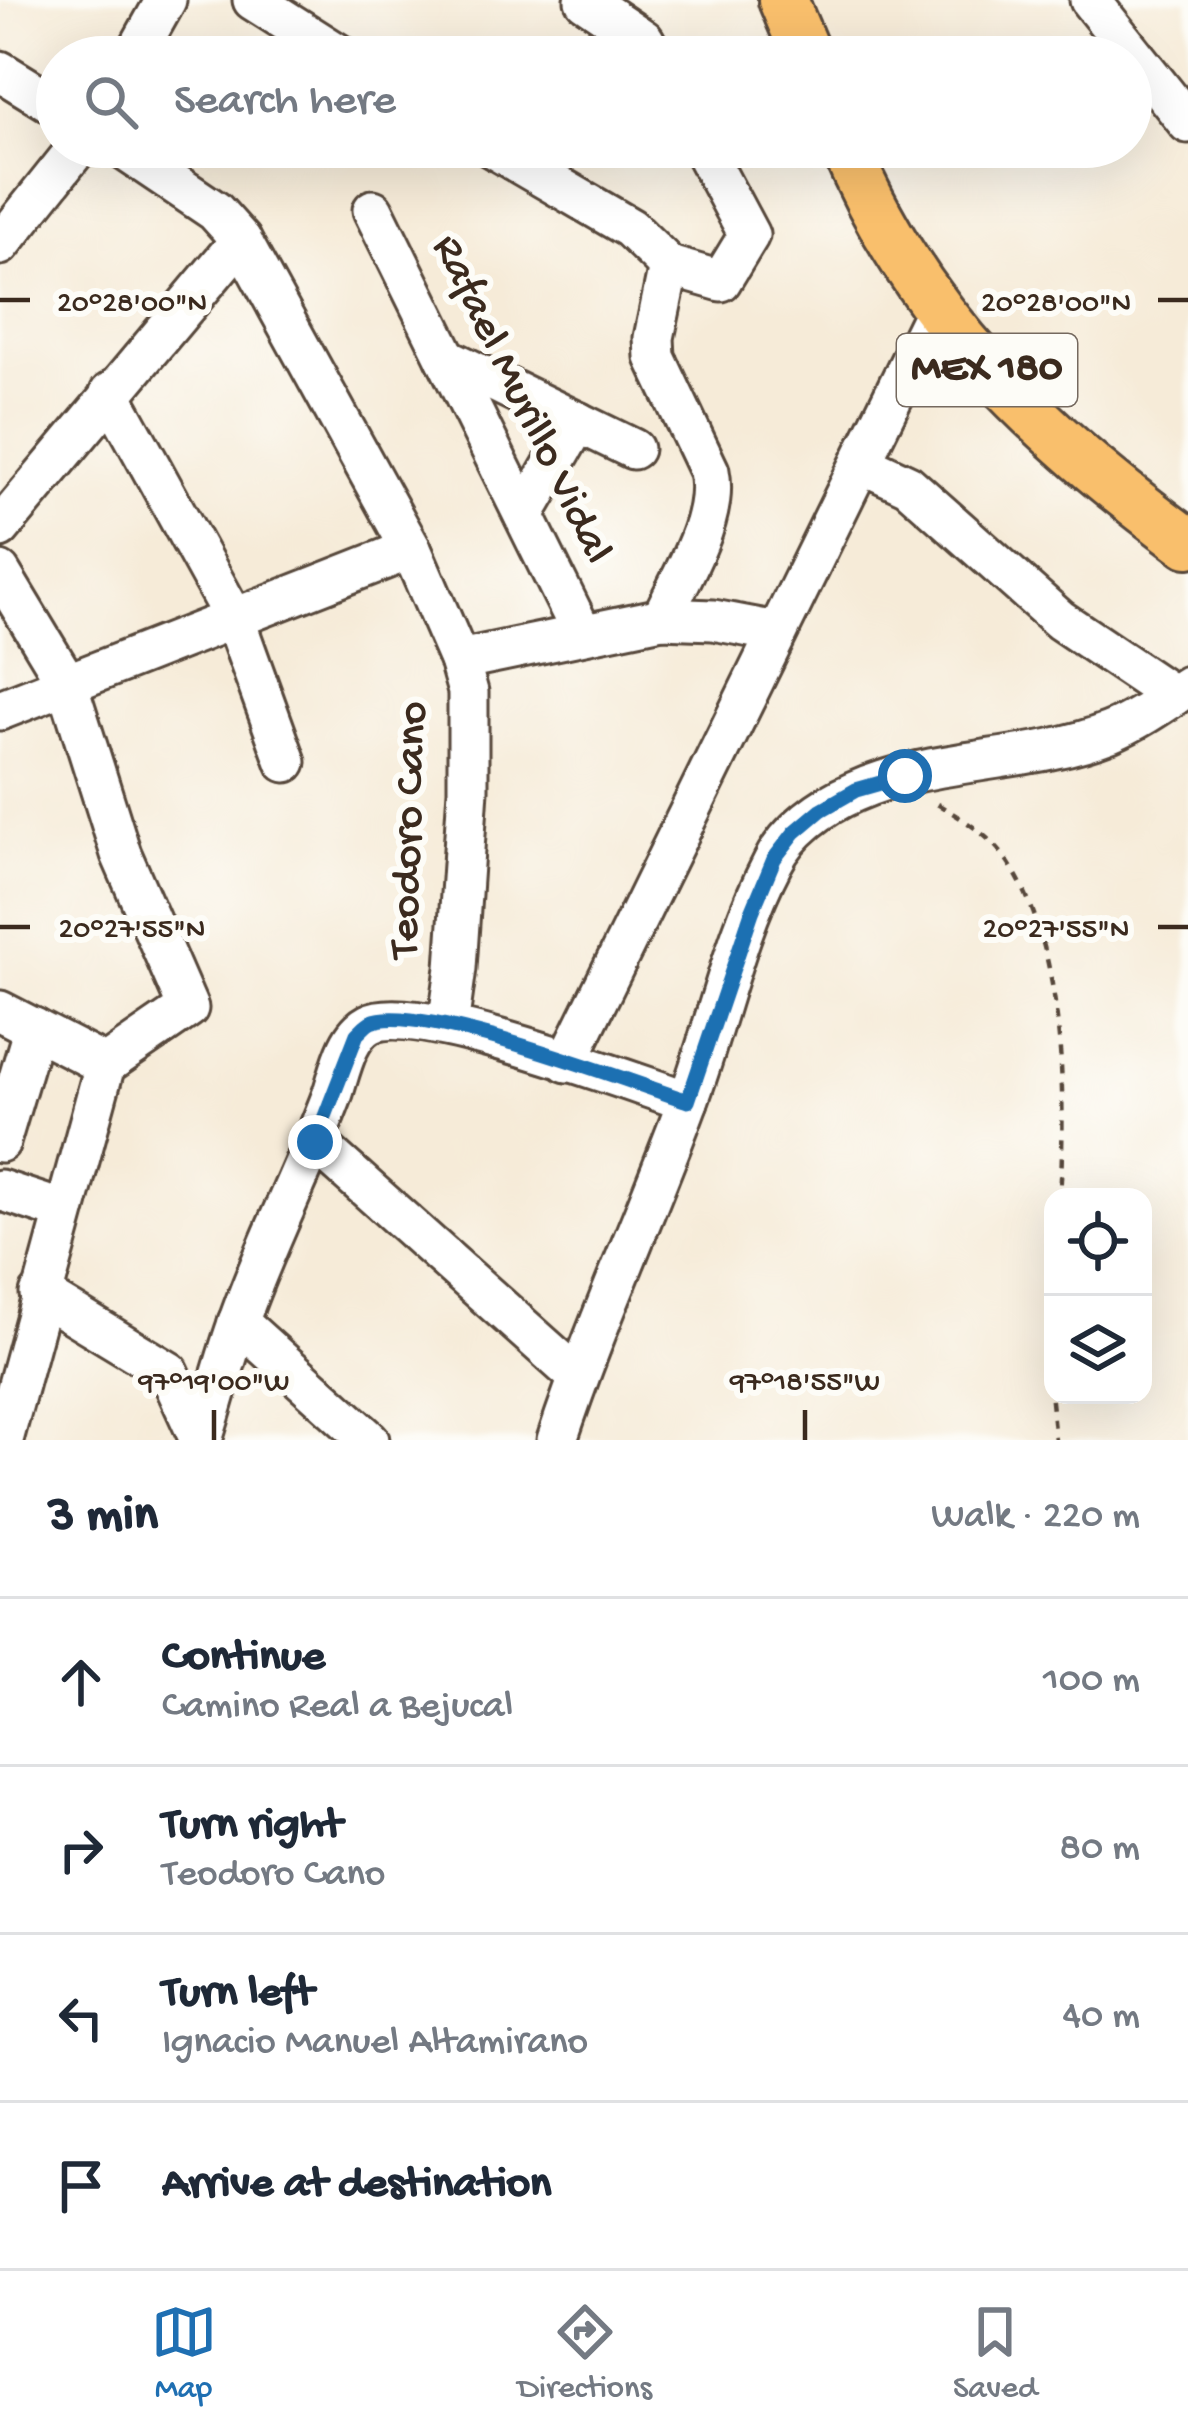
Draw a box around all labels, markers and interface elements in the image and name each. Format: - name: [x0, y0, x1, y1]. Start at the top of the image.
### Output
- search box: [36, 36, 1152, 168]
- icon: search: [78, 69, 144, 135]
- text: Search here: [174, 76, 396, 129]
- street label: Rafael Murillo Vidal: [417, 227, 623, 573]
- text: 20°28'00"N: [57, 288, 207, 323]
- text: 20°28'00"N: [981, 288, 1131, 323]
- road number: MEX 180: [897, 334, 1077, 406]
- street label: Teodoro Cano: [380, 700, 442, 963]
- route start: [878, 749, 932, 803]
- text: 20°27'55"N: [59, 914, 205, 949]
- text: 20°27'55"N: [983, 914, 1129, 949]
- route end: [288, 1115, 342, 1169]
- map controls: [1044, 1188, 1152, 1404]
- button: locate: [1044, 1188, 1152, 1296]
- button: layers: [1044, 1296, 1152, 1404]
- text: 97°19'00"W: [138, 1367, 289, 1402]
- text: 97°18'55"W: [729, 1367, 880, 1402]
- text: 3 min: [48, 1488, 158, 1548]
- text: Walk · 220 m: [931, 1495, 1140, 1541]
- text: Continue: [162, 1632, 325, 1685]
- icon: ahead: [48, 1649, 114, 1715]
- text: 100 m: [1043, 1659, 1140, 1705]
- text: Camino Real a Bejucal: [162, 1685, 513, 1731]
- text: Turn right: [162, 1800, 342, 1853]
- icon: right: [48, 1817, 114, 1883]
- text: 80 m: [1060, 1827, 1140, 1873]
- text: Teodoro Cano: [162, 1853, 385, 1899]
- text: Turn left: [162, 1968, 314, 2021]
- icon: left: [48, 1985, 114, 2051]
- text: 40 m: [1062, 1995, 1140, 2041]
- text: Ignacio Manuel Altamirano: [162, 2021, 588, 2067]
- icon: arrive: [48, 2153, 114, 2219]
- text: Arrive at destination: [162, 2159, 551, 2212]
- tab: Map: [151, 2299, 217, 2409]
- tab: Directions: [518, 2299, 652, 2409]
- tab: Saved: [953, 2299, 1037, 2409]

